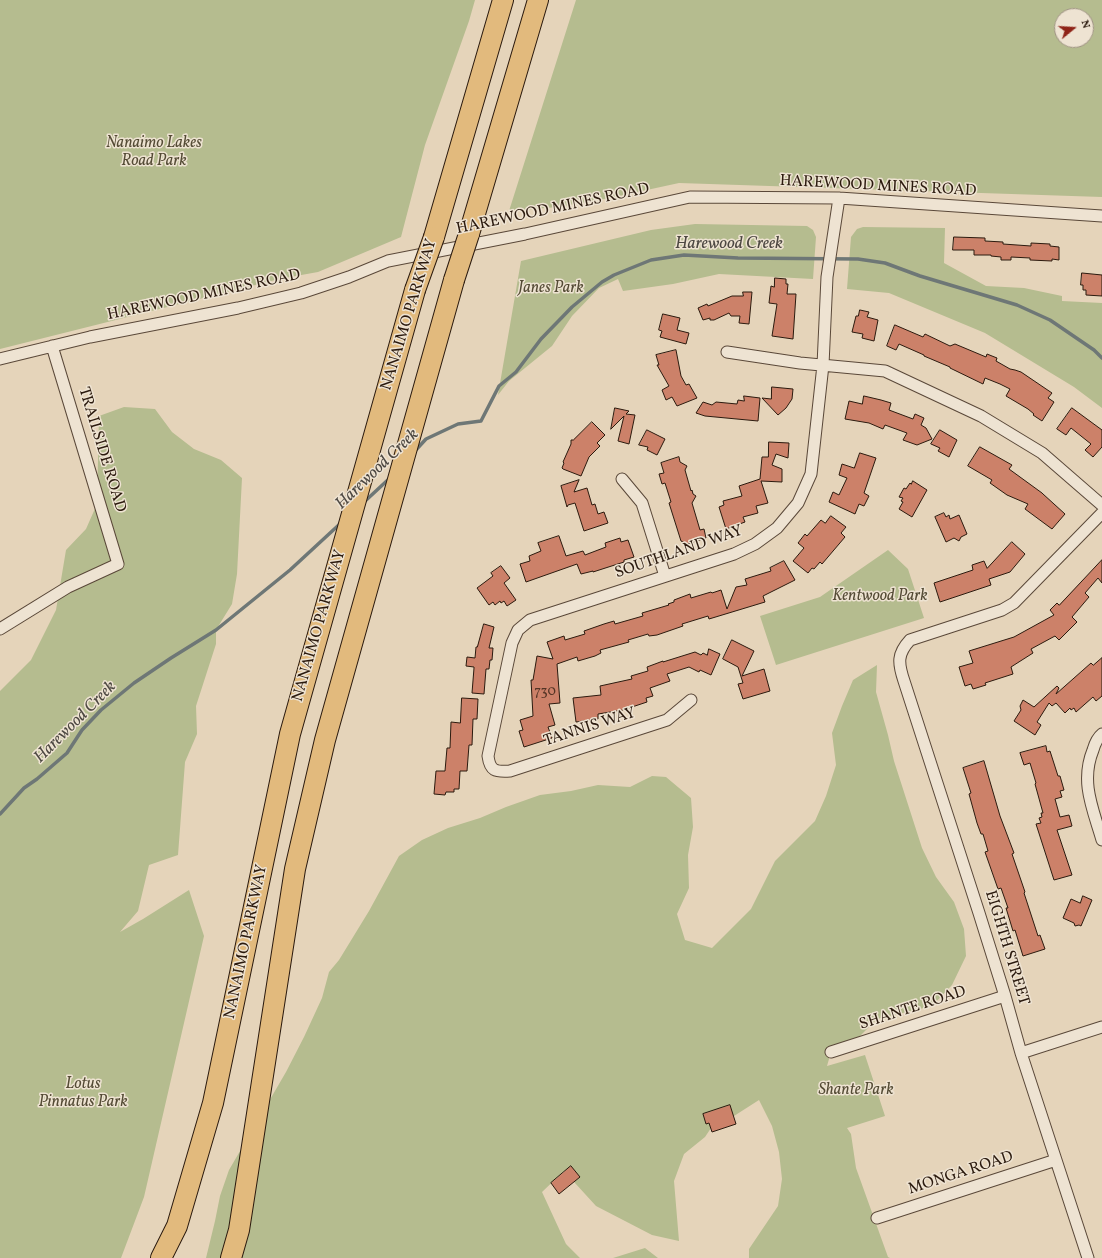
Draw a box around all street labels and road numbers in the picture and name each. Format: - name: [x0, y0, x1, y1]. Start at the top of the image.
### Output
- street label: HAREWOOD MINES ROAD: [779, 172, 977, 202]
- street label: HAREWOOD MINES ROAD: [455, 180, 651, 240]
- street label: NANAIMO PARKWAY: [378, 237, 442, 393]
- street label: HAREWOOD MINES ROAD: [106, 266, 302, 326]
- street label: TRAILSIDE ROAD: [73, 385, 129, 515]
- street label: SOUTHLAND WAY: [613, 522, 745, 584]
- street label: NANAIMO PARKWAY: [289, 548, 351, 704]
- street label: TANNIS WAY: [542, 704, 638, 752]
- street label: NANAIMO PARKWAY: [221, 863, 273, 1021]
- street label: EIGHTH STREET: [979, 888, 1033, 1008]
- street label: SHANTE ROAD: [857, 983, 969, 1035]
- street label: MONGA ROAD: [906, 1148, 1016, 1200]

